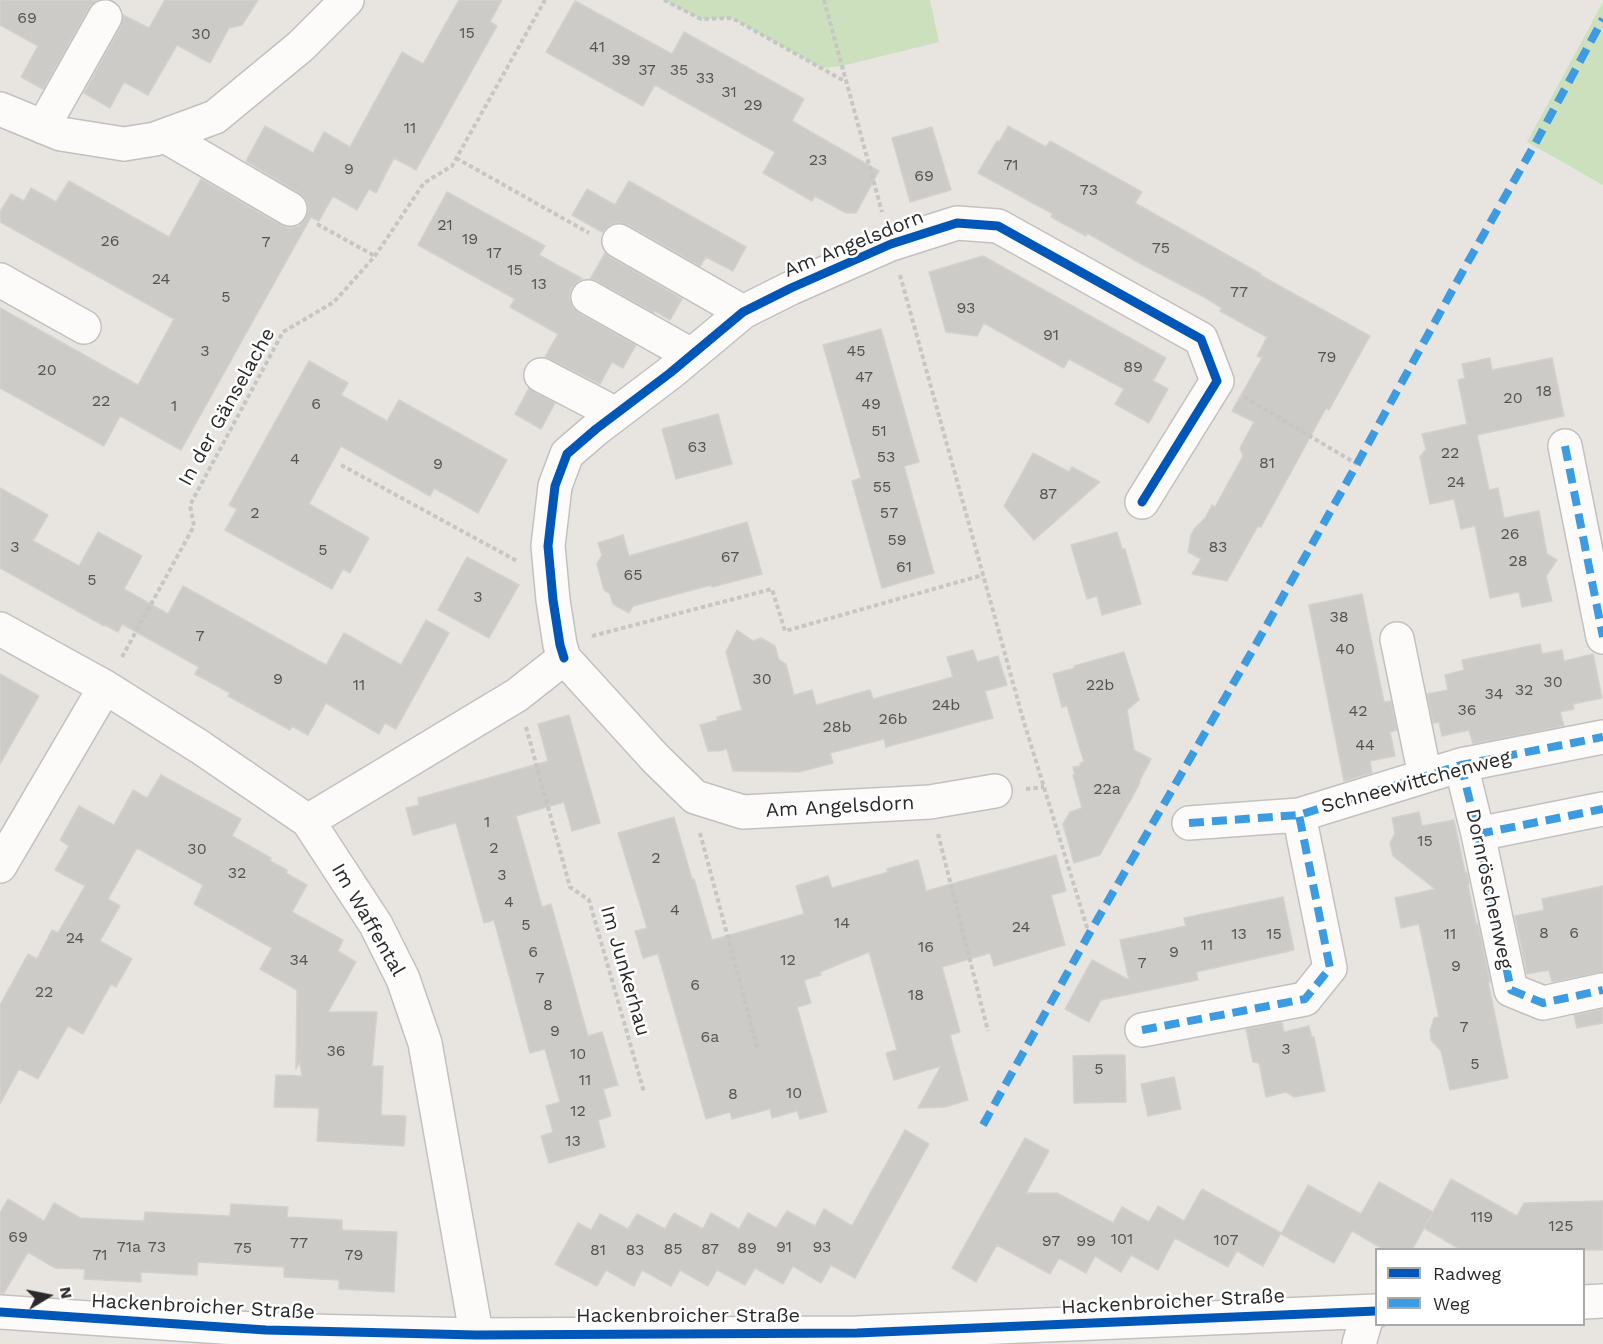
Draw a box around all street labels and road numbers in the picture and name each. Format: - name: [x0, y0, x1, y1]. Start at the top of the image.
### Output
- street label: Am Angelsdorn: [781, 205, 927, 283]
- street label: In der Gänselache: [174, 324, 280, 490]
- street label: Schneewittchenweg: [1319, 745, 1513, 819]
- street label: Am Angelsdorn: [765, 791, 915, 823]
- street label: Dornröschenweg: [1460, 807, 1518, 971]
- street label: Im Waffental: [326, 859, 410, 981]
- street label: Im Junkerhau: [595, 903, 655, 1039]
- street label: Hackenbroicher Straße: [1060, 1284, 1286, 1320]
- street label: Hackenbroicher Straße: [90, 1289, 316, 1325]
- street label: Hackenbroicher Straße: [576, 1304, 800, 1328]

